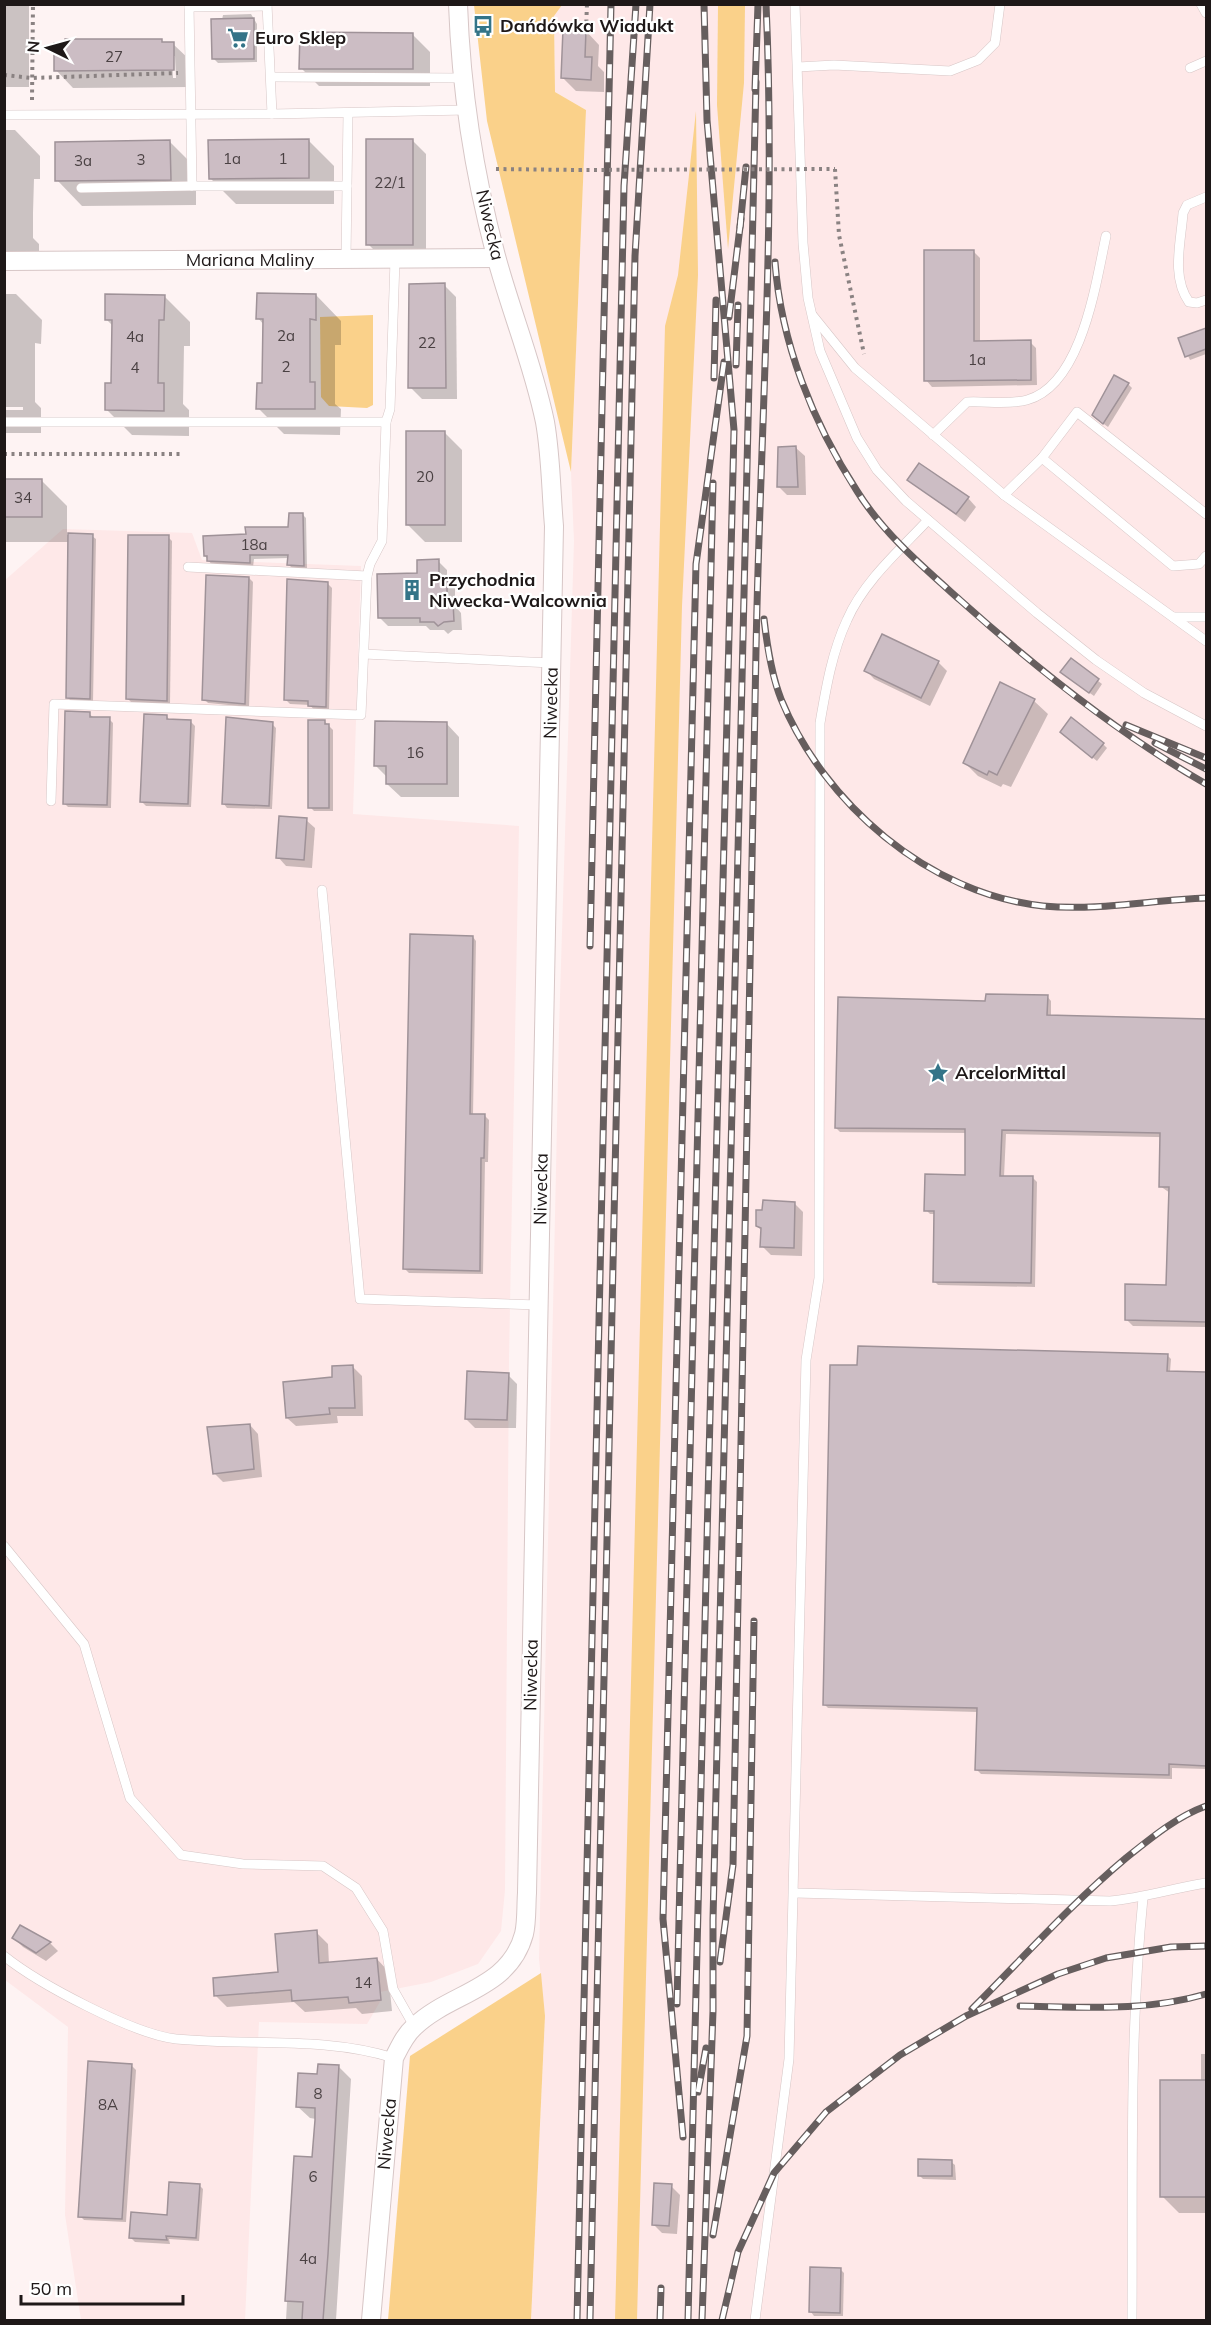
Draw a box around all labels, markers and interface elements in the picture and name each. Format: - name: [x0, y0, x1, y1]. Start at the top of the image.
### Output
- bus stop icon: Dańdówka Wiadukt: [471, 14, 495, 38]
- place label: Dańdówka Wiadukt: [500, 14, 674, 37]
- north arrow: [18, 18, 78, 78]
- supermarket icon: Euro Sklep: [226, 26, 250, 50]
- place label: Euro Sklep: [255, 26, 346, 49]
- text: N: [23, 40, 44, 54]
- house number: 27: [105, 47, 123, 66]
- house number: 1a: [223, 149, 241, 168]
- house number: 1: [278, 149, 288, 168]
- house number: 3: [136, 150, 146, 169]
- house number: 3a: [74, 151, 92, 170]
- house number: 22/1: [374, 173, 406, 192]
- street label: Niwecka: [471, 187, 510, 263]
- street label: Mariana Maliny: [186, 248, 315, 271]
- house number: 2a: [277, 326, 295, 345]
- house number: 4a: [126, 327, 144, 346]
- house number: 22: [418, 333, 436, 352]
- house number: 1a: [968, 350, 986, 369]
- house number: 2: [281, 357, 291, 376]
- house number: 4: [130, 358, 140, 377]
- house number: 20: [416, 467, 434, 486]
- house number: 34: [14, 488, 32, 507]
- house number: 18a: [240, 535, 268, 554]
- place label: Przychodnia Niwecka-Walcownia: [429, 568, 607, 612]
- building icon: Przychodnia Niwecka-Walcownia: [400, 578, 424, 602]
- street label: Niwecka: [538, 667, 563, 739]
- house number: 16: [406, 743, 424, 762]
- place icon: ArcelorMittal: [926, 1061, 950, 1085]
- place label: ArcelorMittal: [955, 1061, 1066, 1084]
- street label: Niwecka: [528, 1153, 553, 1225]
- street label: Niwecka: [518, 1639, 543, 1711]
- house number: 14: [354, 1973, 372, 1992]
- house number: 8: [313, 2084, 323, 2103]
- house number: 8A: [98, 2095, 118, 2114]
- street label: Niwecka: [372, 2097, 401, 2171]
- house number: 6: [308, 2167, 318, 2186]
- house number: 4a: [299, 2249, 317, 2268]
- scale bar: [21, 2268, 183, 2306]
- text: 50 m: [30, 2277, 72, 2300]

